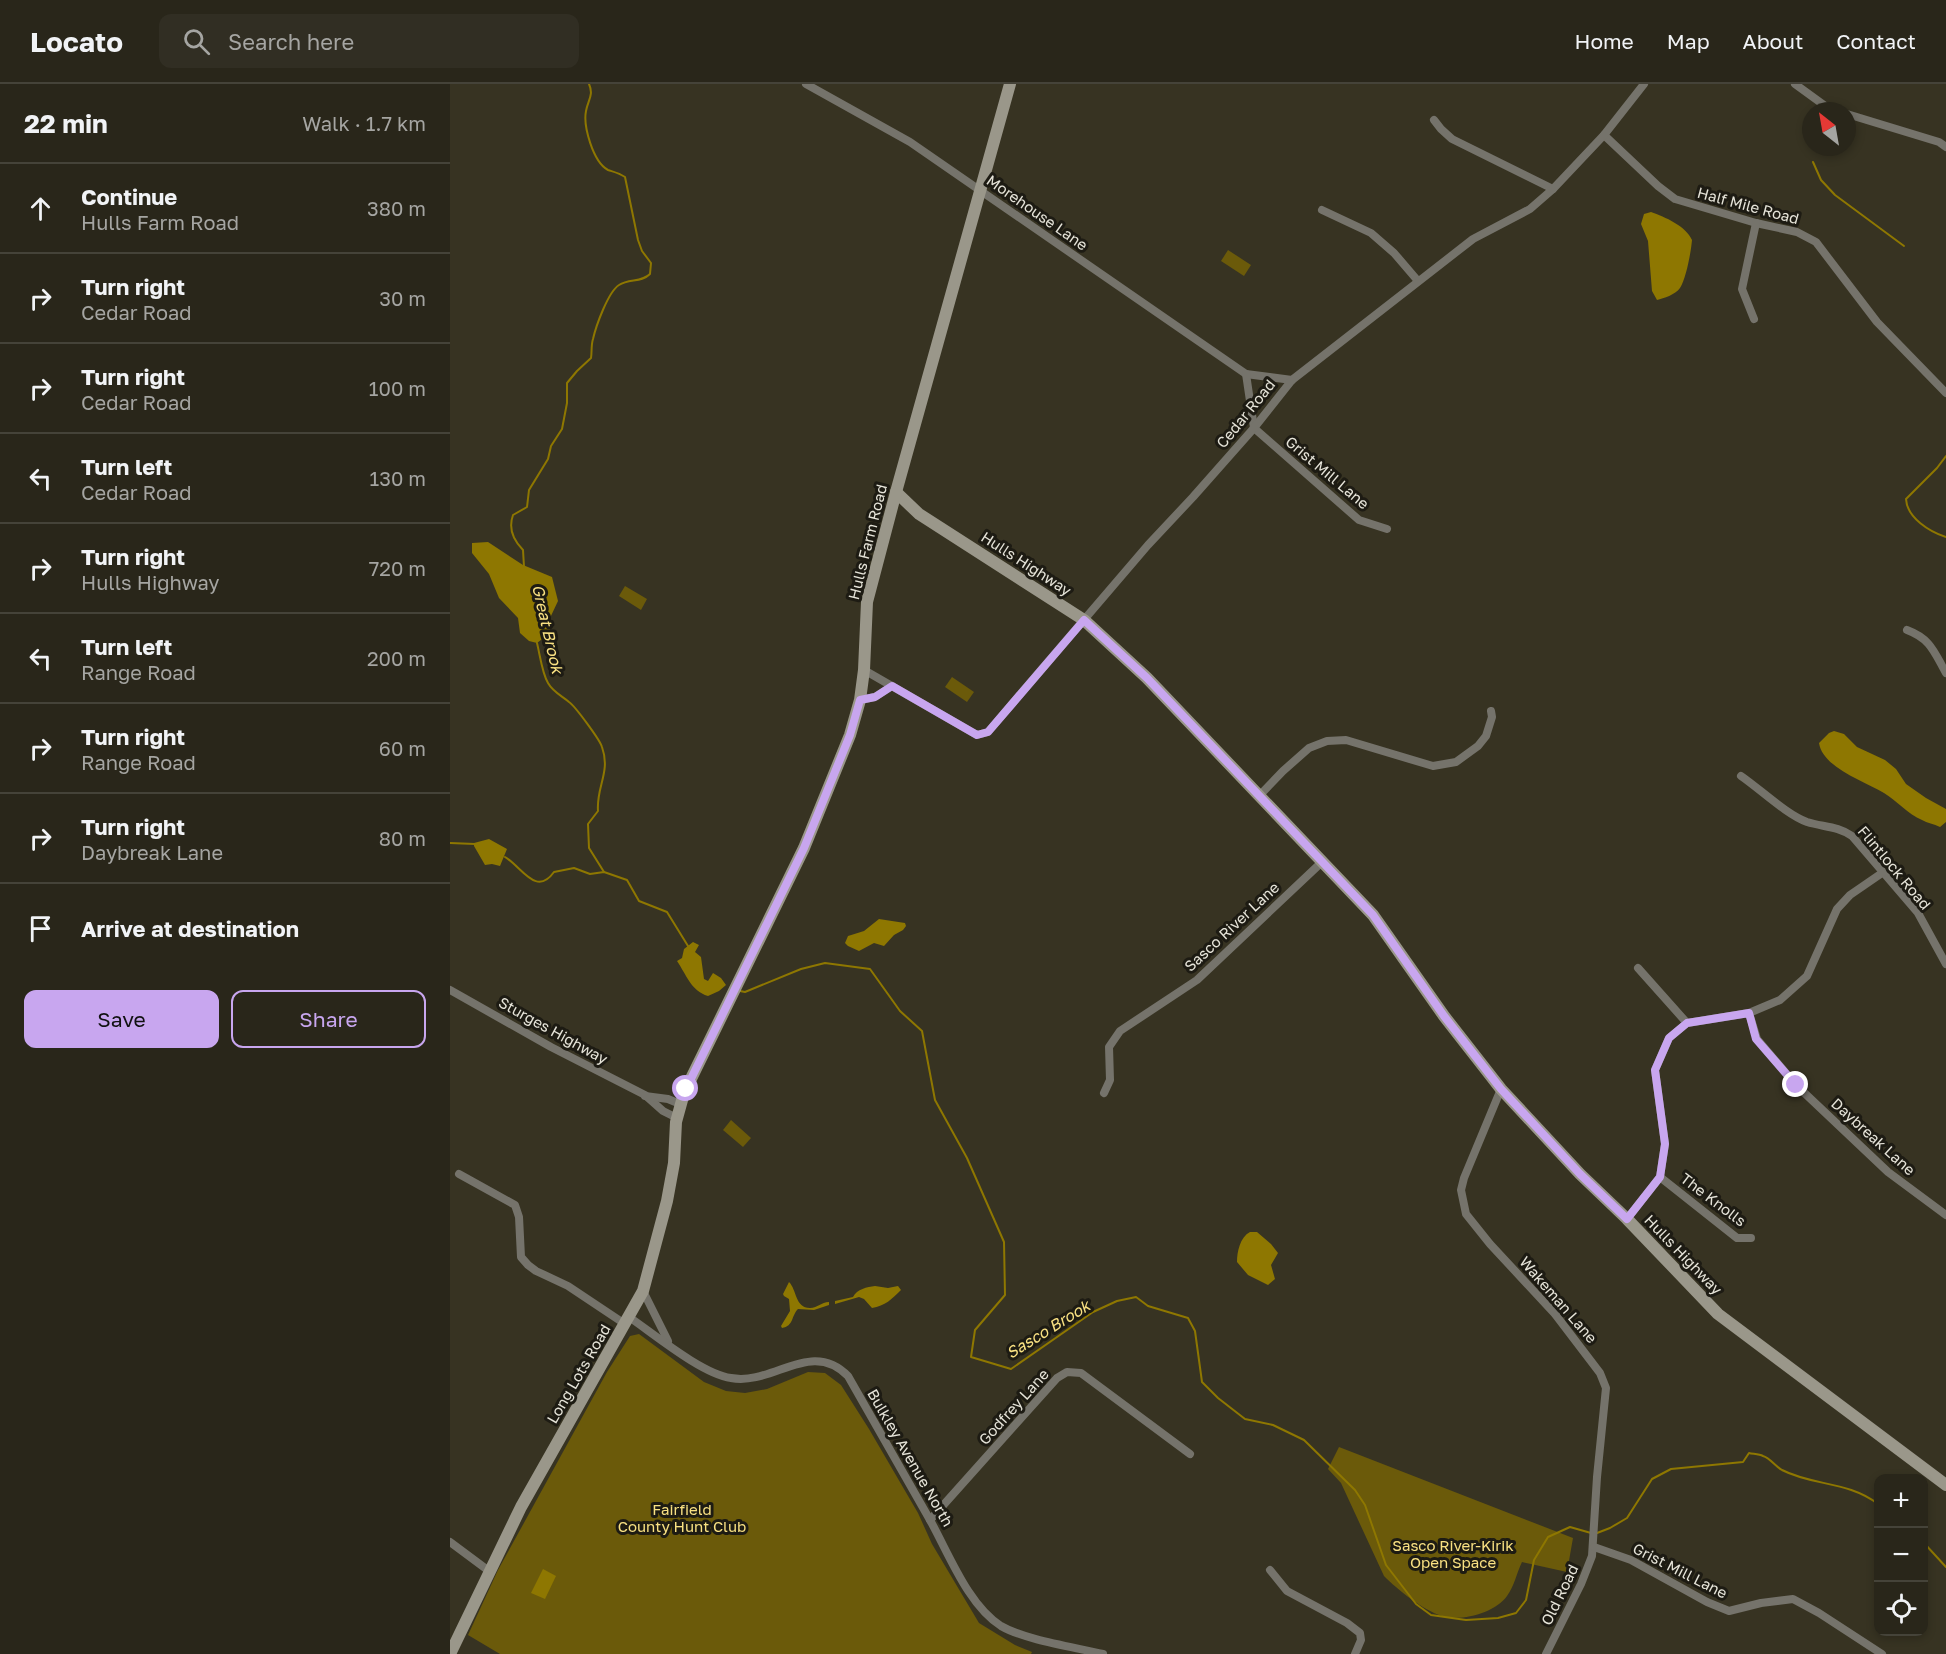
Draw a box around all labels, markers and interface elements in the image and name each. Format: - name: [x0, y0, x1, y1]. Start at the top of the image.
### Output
- search box: [159, 14, 579, 68]
- text: Locato: [30, 25, 123, 58]
- icon: search: [180, 25, 213, 58]
- text: Search here: [228, 28, 354, 55]
- text: Home: [1574, 28, 1634, 54]
- text: Map: [1667, 28, 1710, 54]
- text: About: [1743, 28, 1803, 54]
- text: Contact: [1836, 28, 1916, 54]
- north arrow: [1802, 102, 1856, 156]
- text: 22 min: [24, 108, 108, 139]
- text: Walk · 1.7 km: [302, 111, 426, 135]
- street label: Morehouse Lane: [984, 171, 1092, 254]
- text: Continue: [81, 183, 177, 210]
- street label: Half Mile Road: [1696, 183, 1801, 227]
- icon: ahead: [24, 192, 57, 225]
- text: 380 m: [367, 196, 426, 220]
- text: Hulls Farm Road: [81, 210, 239, 234]
- text: Turn right: [81, 273, 185, 300]
- icon: right: [24, 282, 57, 315]
- text: 30 m: [379, 286, 426, 310]
- text: Cedar Road: [81, 300, 192, 324]
- text: Turn right: [81, 363, 185, 390]
- icon: right: [24, 372, 57, 405]
- street label: Cedar Road: [1212, 375, 1278, 451]
- text: 100 m: [369, 376, 426, 400]
- text: Cedar Road: [81, 390, 192, 414]
- street label: Grist Mill Lane: [1282, 432, 1373, 513]
- text: Turn left: [81, 453, 172, 480]
- icon: left: [24, 462, 57, 495]
- text: 130 m: [370, 466, 426, 490]
- text: Cedar Road: [81, 480, 192, 504]
- street label: Hulls Farm Road: [844, 482, 890, 601]
- street label: Hulls Highway: [978, 527, 1076, 599]
- text: Turn right: [81, 543, 185, 570]
- icon: right: [24, 552, 57, 585]
- text: 720 m: [369, 556, 426, 580]
- text: Hulls Highway: [81, 570, 220, 594]
- water label: Great Brook: [528, 582, 568, 677]
- text: Turn left: [81, 633, 172, 660]
- icon: left: [24, 642, 57, 675]
- text: 200 m: [367, 646, 426, 670]
- text: Range Road: [81, 660, 196, 684]
- text: Turn right: [81, 723, 185, 750]
- icon: right: [24, 732, 57, 765]
- text: 60 m: [379, 736, 426, 760]
- text: Range Road: [81, 750, 196, 774]
- text: Turn right: [81, 813, 185, 840]
- icon: right: [24, 822, 57, 855]
- street label: Flintlock Road: [1855, 822, 1935, 913]
- text: 80 m: [379, 826, 426, 850]
- text: Daybreak Lane: [81, 840, 223, 864]
- street label: Sasco River Lane: [1180, 878, 1283, 975]
- icon: arrive: [24, 912, 57, 945]
- text: Arrive at destination: [81, 915, 299, 942]
- button: Save: [24, 990, 219, 1048]
- button: Share: [231, 990, 426, 1048]
- street label: Sturges Highway: [496, 993, 612, 1068]
- route end: [1782, 1071, 1808, 1097]
- route start: [672, 1075, 698, 1101]
- street label: Daybreak Lane: [1828, 1094, 1919, 1179]
- street label: The Knolls: [1677, 1169, 1750, 1230]
- street label: Hulls Highway: [1641, 1211, 1727, 1298]
- street label: Wakeman Lane: [1516, 1252, 1601, 1347]
- water label: Sasco Brook: [1002, 1294, 1095, 1363]
- street label: Long Lots Road: [542, 1321, 614, 1426]
- street label: Godfrey Lane: [975, 1365, 1052, 1448]
- street label: Bulkley Avenue North: [864, 1385, 958, 1530]
- map controls: [1874, 1474, 1928, 1636]
- button: +: [1874, 1474, 1928, 1528]
- park label: Fairfield County Hunt Club: [618, 1500, 746, 1535]
- button: −: [1874, 1528, 1928, 1582]
- park label: Sasco River-Kirik Open Space: [1392, 1536, 1514, 1571]
- street label: Grist Mill Lane: [1630, 1539, 1731, 1602]
- street label: Old Road: [1537, 1561, 1582, 1628]
- button: locate: [1874, 1582, 1928, 1636]

